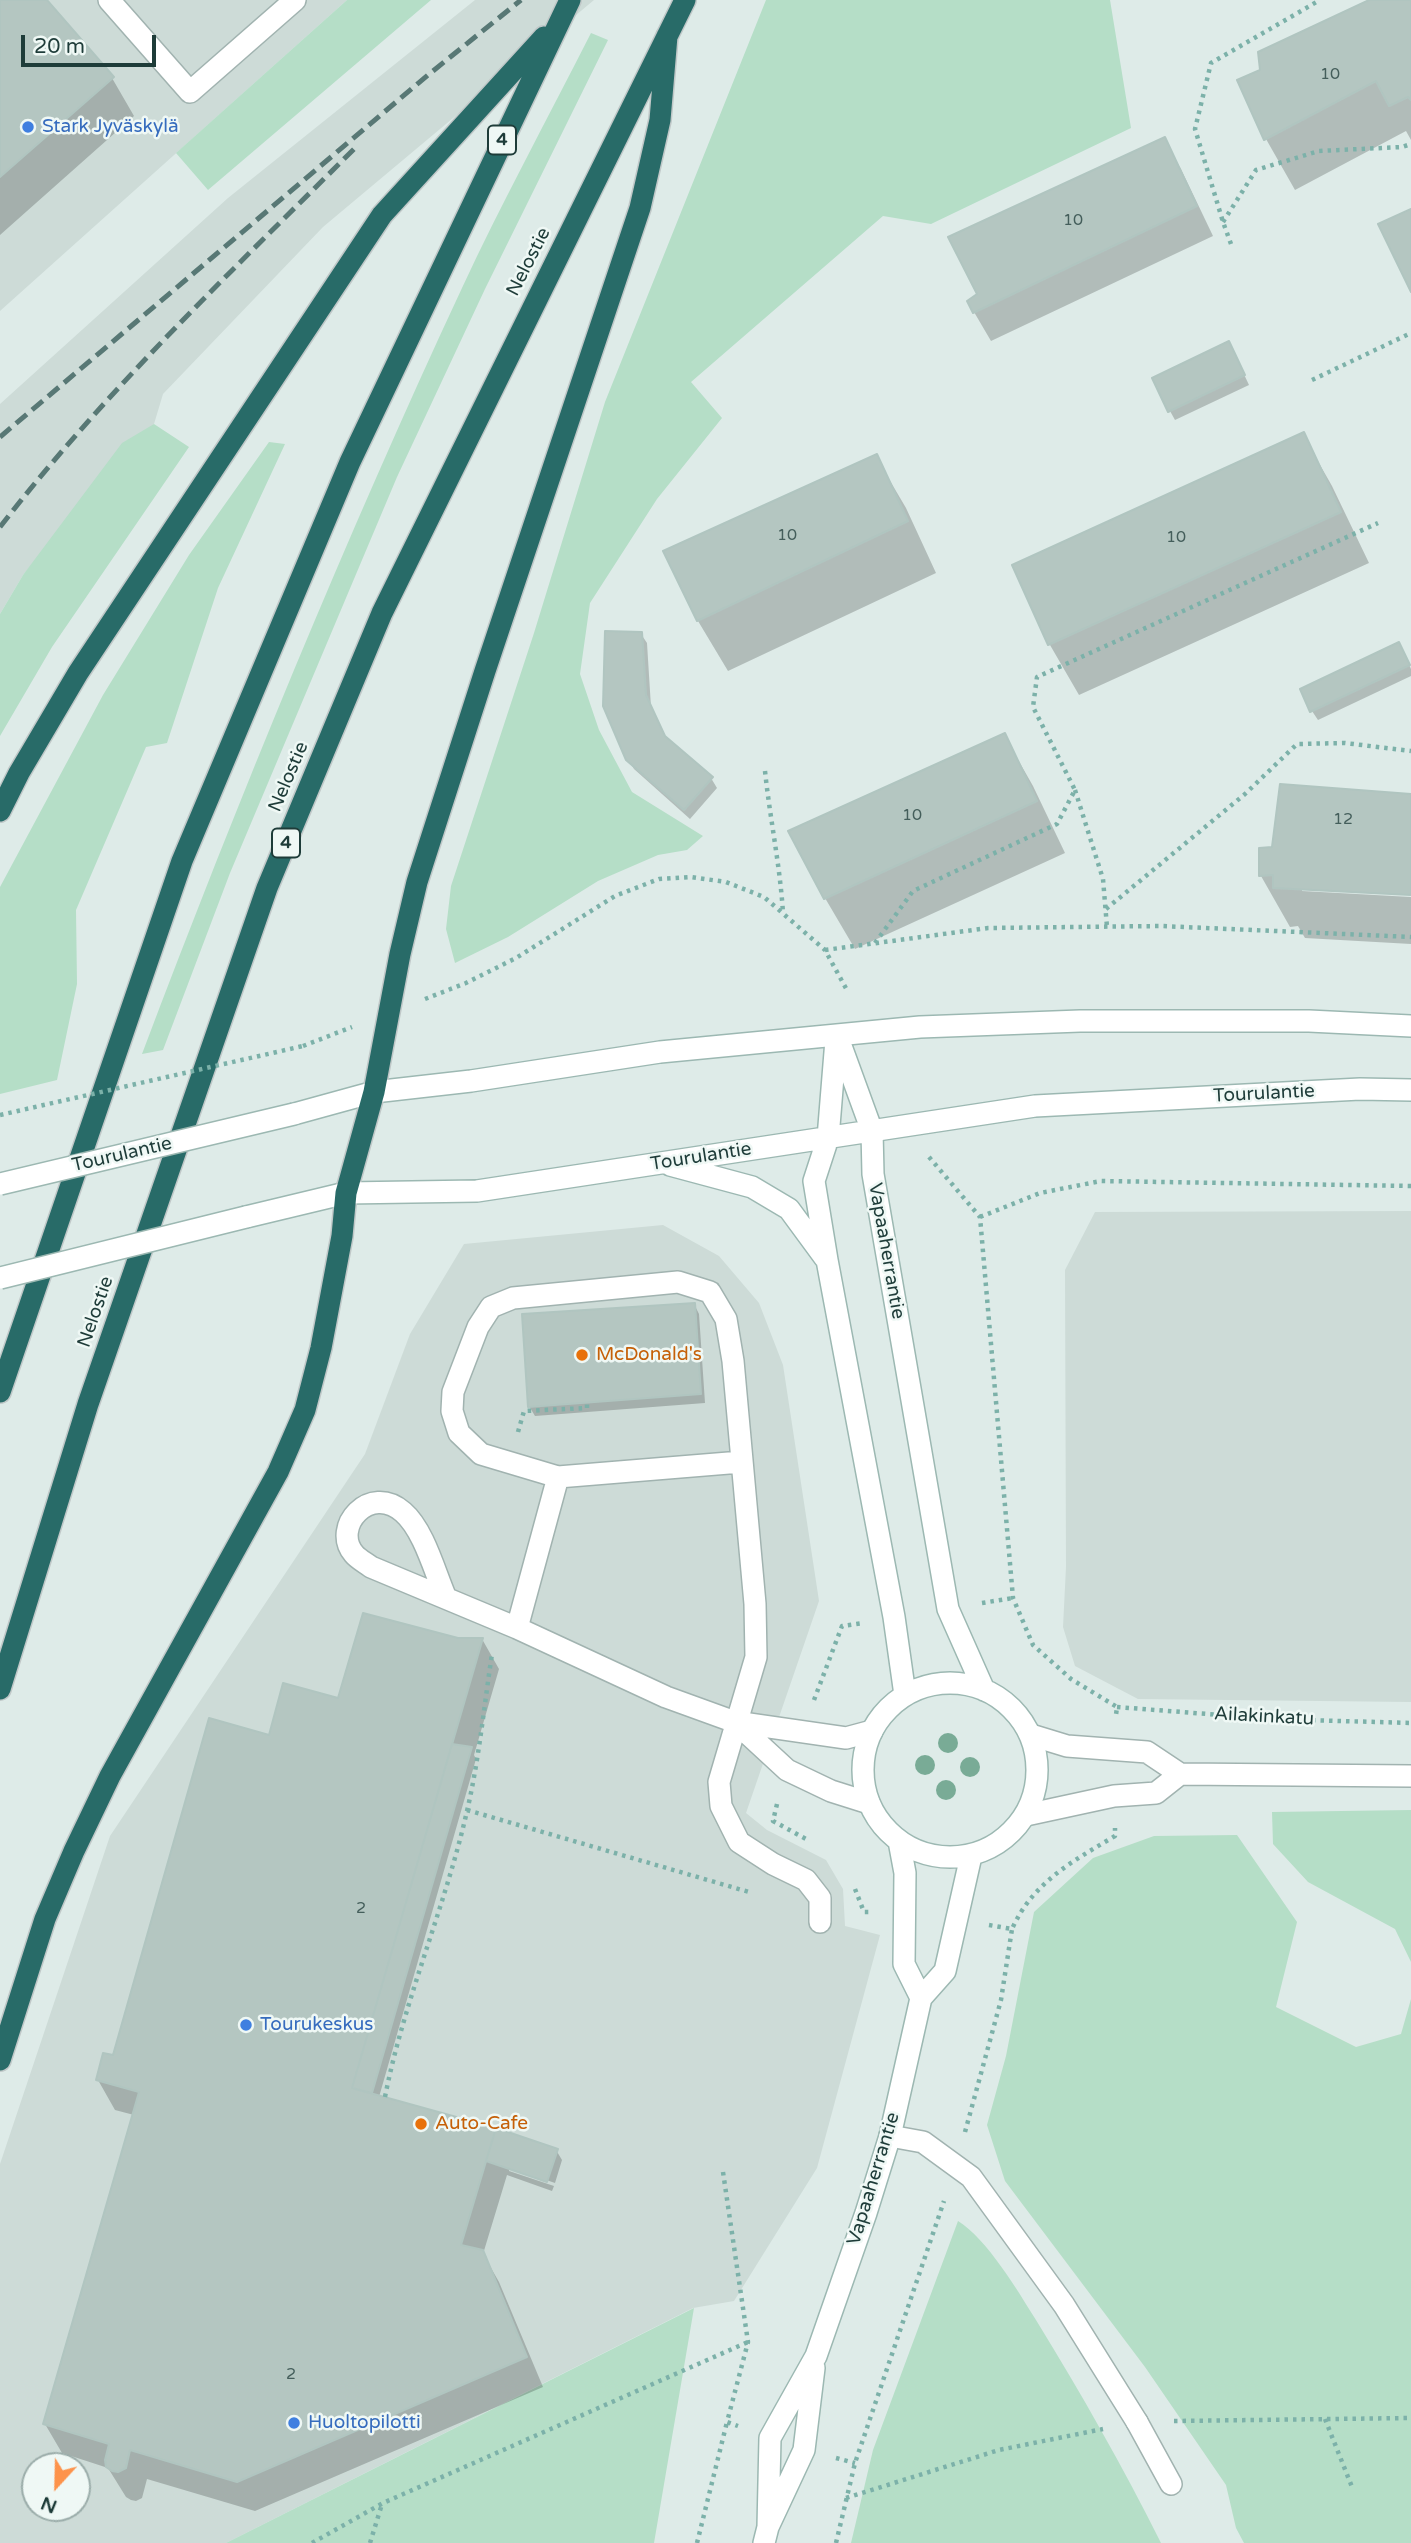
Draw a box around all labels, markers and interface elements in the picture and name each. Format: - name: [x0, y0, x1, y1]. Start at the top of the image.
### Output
- scale bar: [24, 21, 159, 65]
- text: 20 m: [34, 34, 85, 59]
- house number: 10: [1320, 65, 1340, 85]
- place label: Stark Jyväskylä: [42, 116, 179, 138]
- marker: Stark Jyväskylä: [20, 119, 36, 135]
- road number: 4: [488, 125, 516, 154]
- house number: 10: [1063, 211, 1083, 231]
- street label: Nelostie: [502, 224, 556, 300]
- house number: 10: [777, 526, 797, 546]
- house number: 10: [1166, 528, 1186, 548]
- street label: Nelostie: [264, 739, 314, 815]
- house number: 10: [902, 806, 922, 826]
- house number: 12: [1333, 810, 1353, 830]
- road number: 4: [272, 828, 300, 858]
- street label: Tourulantie: [1213, 1080, 1315, 1108]
- street label: Tourulantie: [70, 1132, 174, 1178]
- street label: Tourulantie: [649, 1138, 753, 1176]
- street label: Vapaaherrantie: [863, 1181, 909, 1321]
- street label: Nelostie: [73, 1273, 119, 1351]
- place label: McDonald's: [596, 1344, 702, 1366]
- marker: McDonald's: [574, 1347, 590, 1363]
- street label: Ailakinkatu: [1213, 1703, 1315, 1731]
- house number: 2: [356, 1899, 366, 1919]
- place label: Tourukeskus: [260, 2014, 373, 2036]
- marker: Tourukeskus: [238, 2017, 254, 2033]
- street label: Vapaaherrantie: [843, 2110, 905, 2248]
- place label: Auto-Cafe: [435, 2113, 528, 2135]
- marker: Auto-Cafe: [413, 2116, 429, 2132]
- house number: 2: [286, 2365, 296, 2385]
- place label: Huoltopilotti: [308, 2412, 421, 2434]
- marker: Huoltopilotti: [286, 2415, 302, 2431]
- north arrow: [21, 2452, 91, 2522]
- text: N: [38, 2492, 60, 2518]

